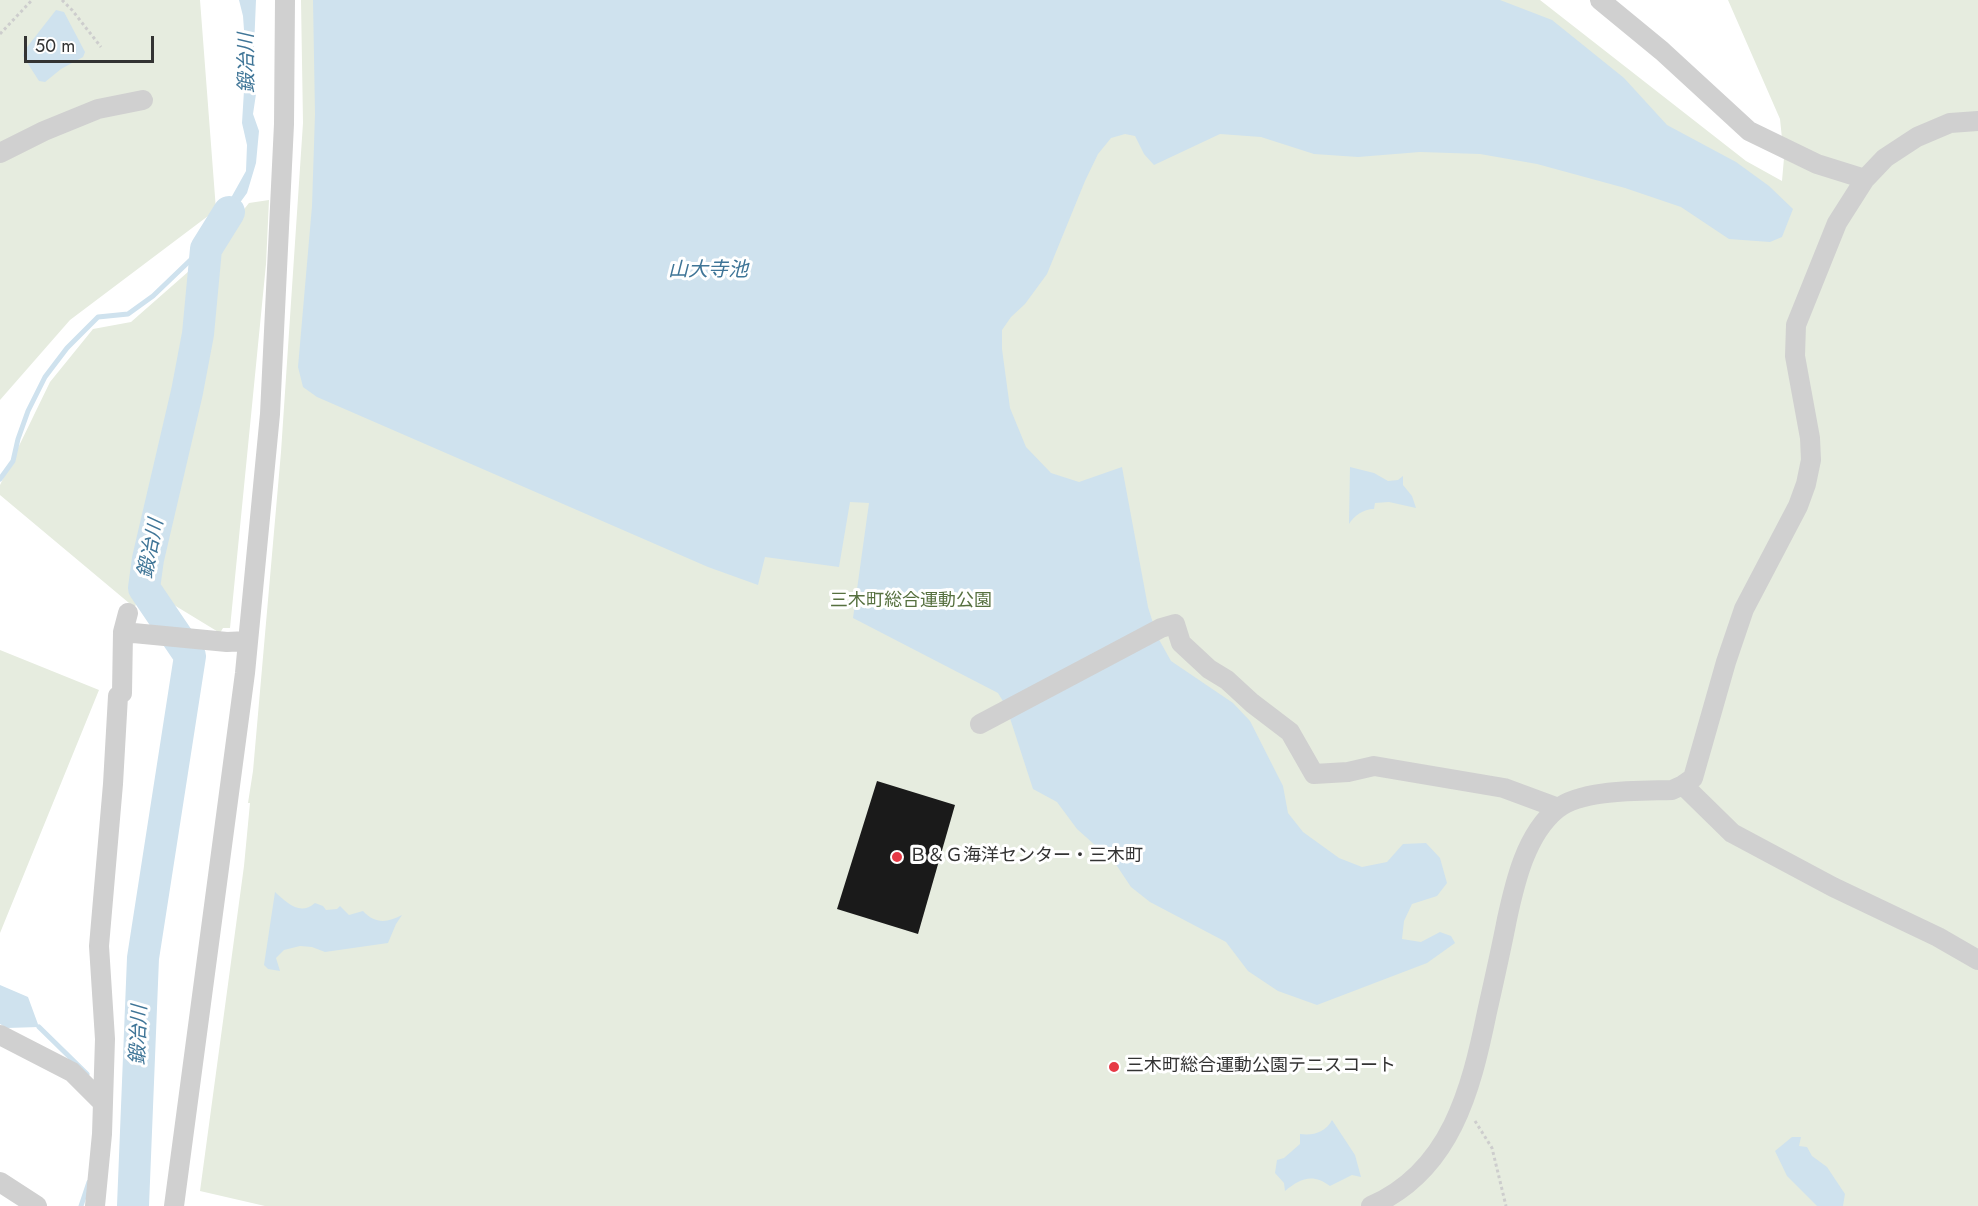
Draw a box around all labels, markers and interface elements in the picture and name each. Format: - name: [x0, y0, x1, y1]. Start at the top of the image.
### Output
- scale bar: [27, 24, 158, 62]
- text: 50 m: [35, 33, 75, 59]
- water label: 鍛冶川: [235, 33, 261, 93]
- water label: 山大寺池: [668, 259, 748, 283]
- water label: 鍛冶川: [134, 517, 170, 581]
- park label: 三木町総合運動公園: [830, 591, 992, 613]
- place label: Ｂ＆Ｇ海洋センター・三木町: [909, 846, 1143, 868]
- marker: Ｂ＆Ｇ海洋センター・三木町: [890, 850, 904, 864]
- water label: 鍛冶川: [127, 1005, 153, 1065]
- place label: 三木町総合運動公園テニスコート: [1126, 1056, 1396, 1078]
- marker: 三木町総合運動公園テニスコート: [1107, 1060, 1121, 1074]

